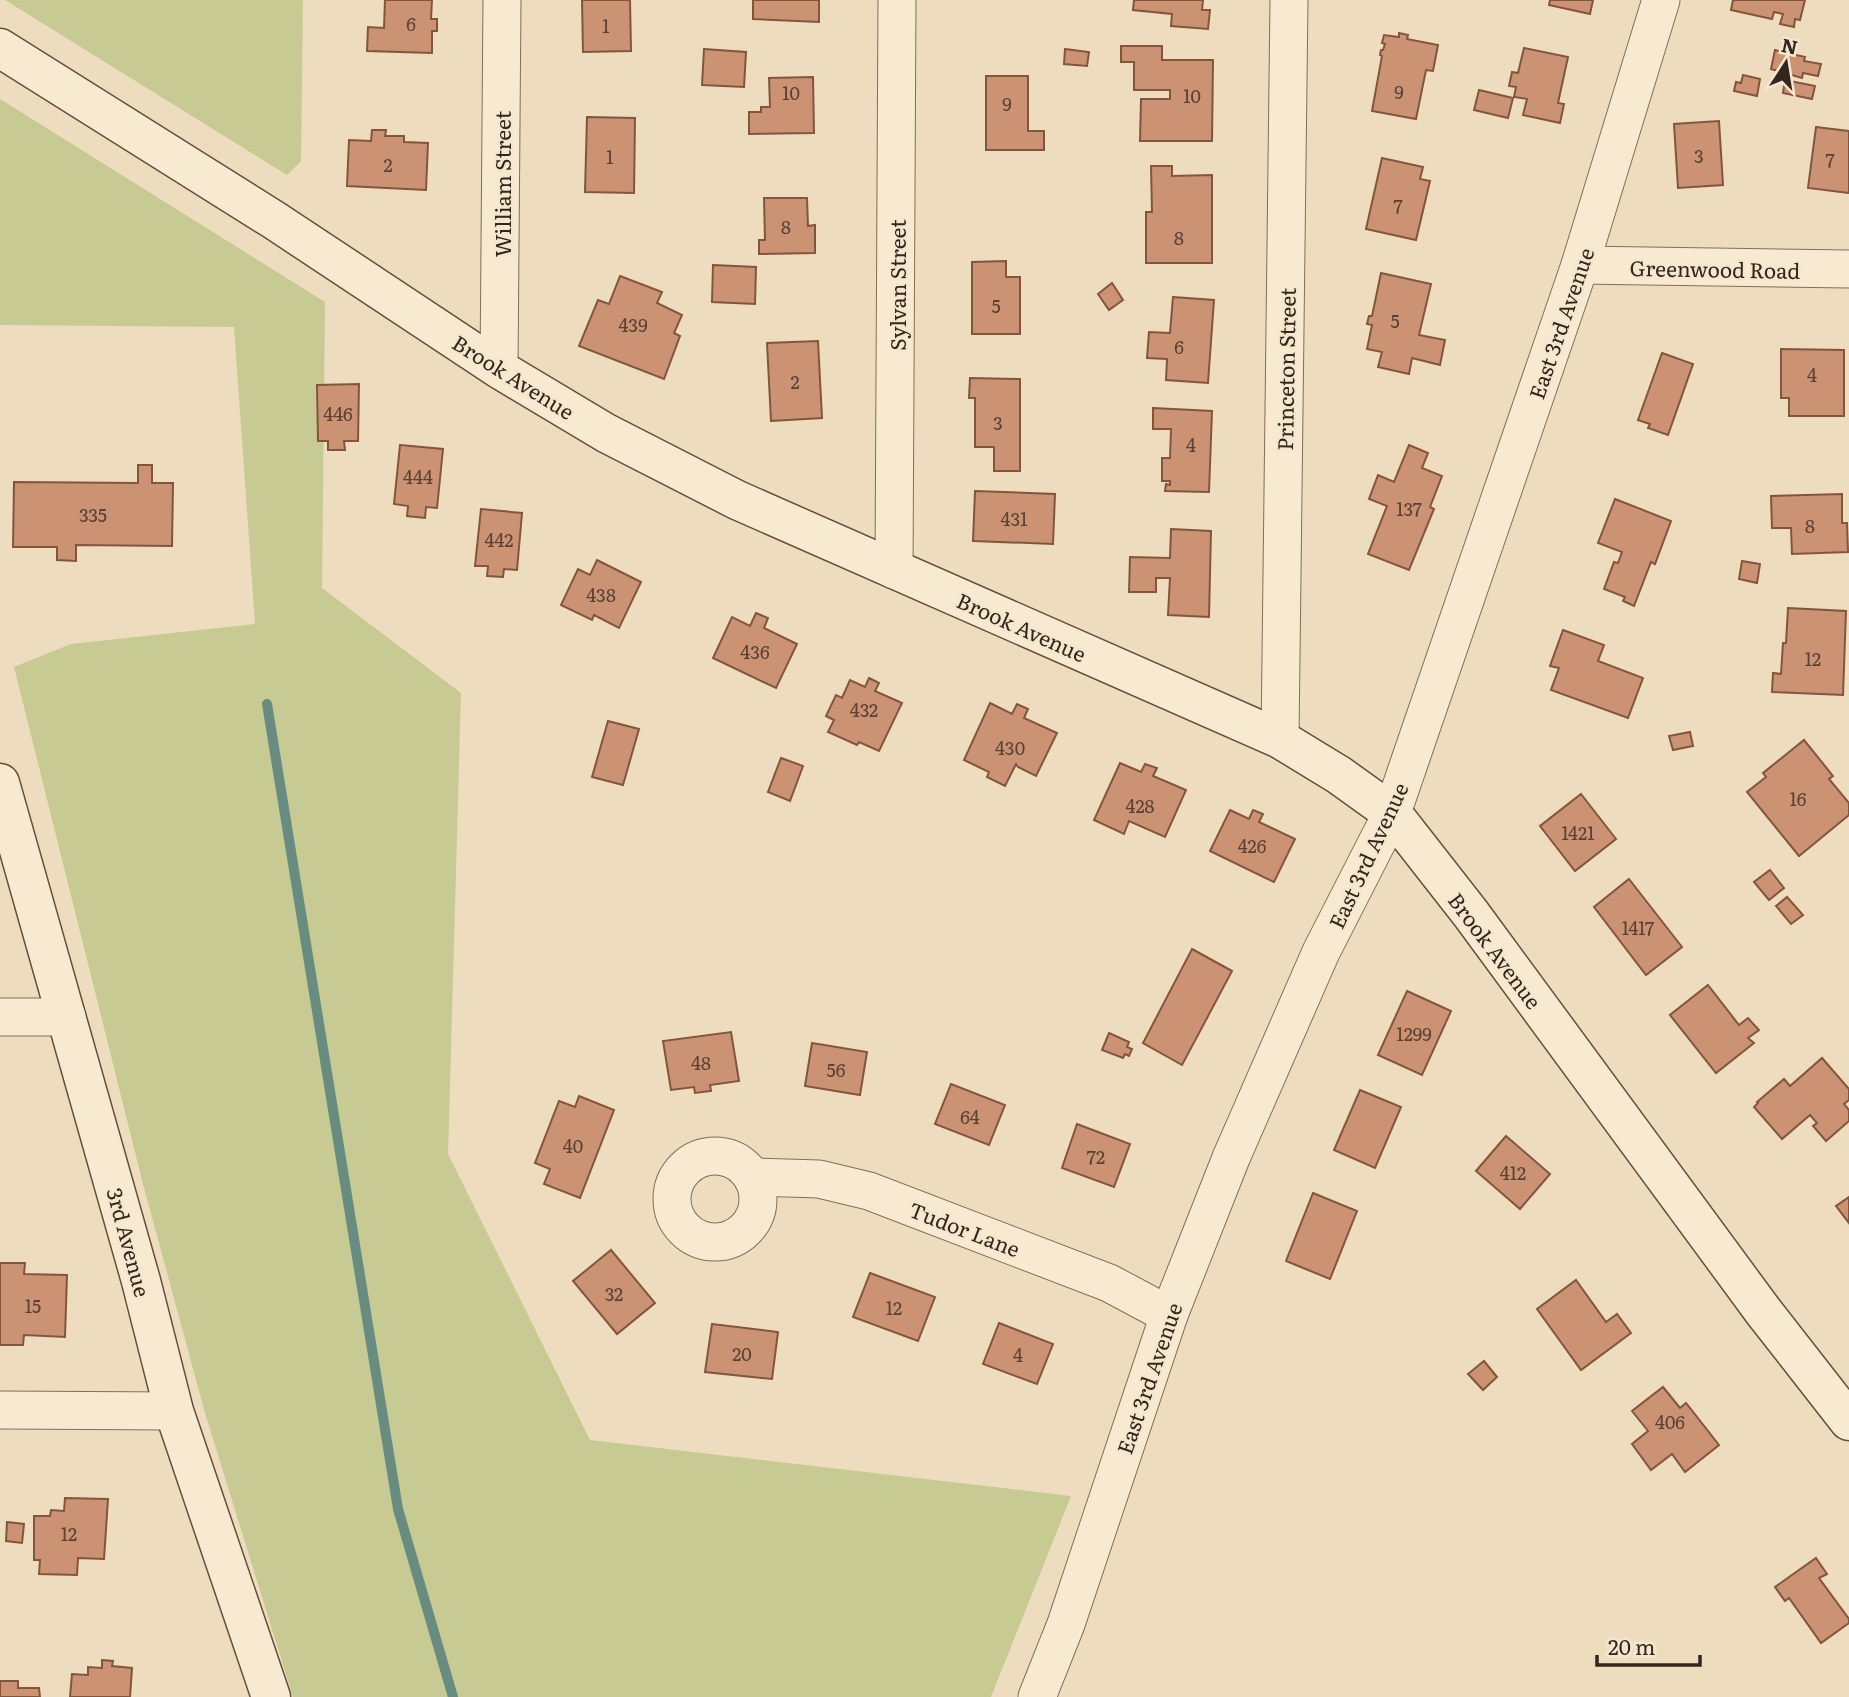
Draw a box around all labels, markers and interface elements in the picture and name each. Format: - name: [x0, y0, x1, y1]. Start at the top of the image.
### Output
- house number: 6: [406, 10, 416, 37]
- house number: 1: [602, 12, 610, 39]
- north arrow: [1751, 28, 1821, 98]
- text: N: [1779, 30, 1801, 61]
- house number: 9: [1394, 78, 1404, 105]
- house number: 10: [782, 79, 800, 106]
- house number: 10: [1183, 82, 1201, 109]
- house number: 9: [1002, 90, 1012, 117]
- street label: William Street: [486, 110, 517, 257]
- house number: 3: [1694, 142, 1704, 169]
- house number: 1: [606, 143, 614, 170]
- house number: 7: [1825, 146, 1835, 173]
- house number: 2: [383, 151, 393, 178]
- house number: 7: [1393, 192, 1403, 219]
- house number: 8: [781, 213, 791, 240]
- street label: Sylvan Street: [881, 219, 912, 351]
- house number: 8: [1174, 224, 1184, 251]
- street label: East 3rd Avenue: [1520, 243, 1600, 403]
- street label: Greenwood Road: [1629, 251, 1801, 285]
- street label: Princeton Street: [1268, 287, 1302, 451]
- house number: 5: [991, 292, 1001, 319]
- house number: 5: [1390, 307, 1400, 334]
- house number: 439: [618, 311, 648, 338]
- street label: Brook Avenue: [447, 326, 581, 426]
- house number: 6: [1174, 333, 1184, 360]
- house number: 4: [1807, 361, 1817, 388]
- house number: 2: [790, 368, 800, 395]
- house number: 446: [323, 400, 353, 427]
- house number: 3: [993, 409, 1003, 436]
- house number: 4: [1186, 431, 1196, 458]
- house number: 444: [403, 463, 433, 490]
- house number: 137: [1396, 495, 1422, 522]
- house number: 335: [79, 501, 107, 528]
- house number: 431: [1001, 505, 1028, 532]
- house number: 8: [1805, 512, 1815, 539]
- house number: 442: [485, 526, 513, 553]
- house number: 438: [586, 581, 616, 608]
- street label: Brook Avenue: [952, 584, 1092, 668]
- house number: 436: [740, 638, 770, 665]
- house number: 12: [1805, 645, 1821, 672]
- house number: 432: [850, 696, 878, 723]
- house number: 430: [995, 734, 1025, 761]
- street label: East 3rd Avenue: [1319, 777, 1415, 933]
- house number: 16: [1790, 785, 1807, 812]
- house number: 428: [1126, 792, 1155, 819]
- house number: 1421: [1562, 819, 1594, 846]
- house number: 426: [1238, 832, 1267, 859]
- street label: Brook Avenue: [1442, 885, 1550, 1015]
- house number: 1417: [1622, 914, 1654, 941]
- house number: 1299: [1396, 1020, 1432, 1047]
- house number: 48: [691, 1049, 711, 1076]
- house number: 56: [827, 1056, 846, 1083]
- house number: 64: [960, 1103, 980, 1130]
- house number: 40: [563, 1132, 583, 1159]
- house number: 72: [1087, 1143, 1105, 1170]
- house number: 412: [1500, 1159, 1526, 1186]
- street label: 3rd Avenue: [101, 1184, 159, 1300]
- street label: Tudor Lane: [905, 1193, 1025, 1263]
- house number: 32: [605, 1280, 623, 1307]
- house number: 15: [25, 1292, 41, 1319]
- house number: 12: [886, 1294, 902, 1321]
- street label: East 3rd Avenue: [1108, 1298, 1188, 1458]
- house number: 20: [732, 1340, 752, 1367]
- house number: 4: [1013, 1341, 1023, 1368]
- house number: 406: [1655, 1408, 1685, 1435]
- house number: 12: [61, 1520, 77, 1547]
- scale bar: [1597, 1624, 1700, 1668]
- text: 20 m: [1608, 1630, 1655, 1661]

